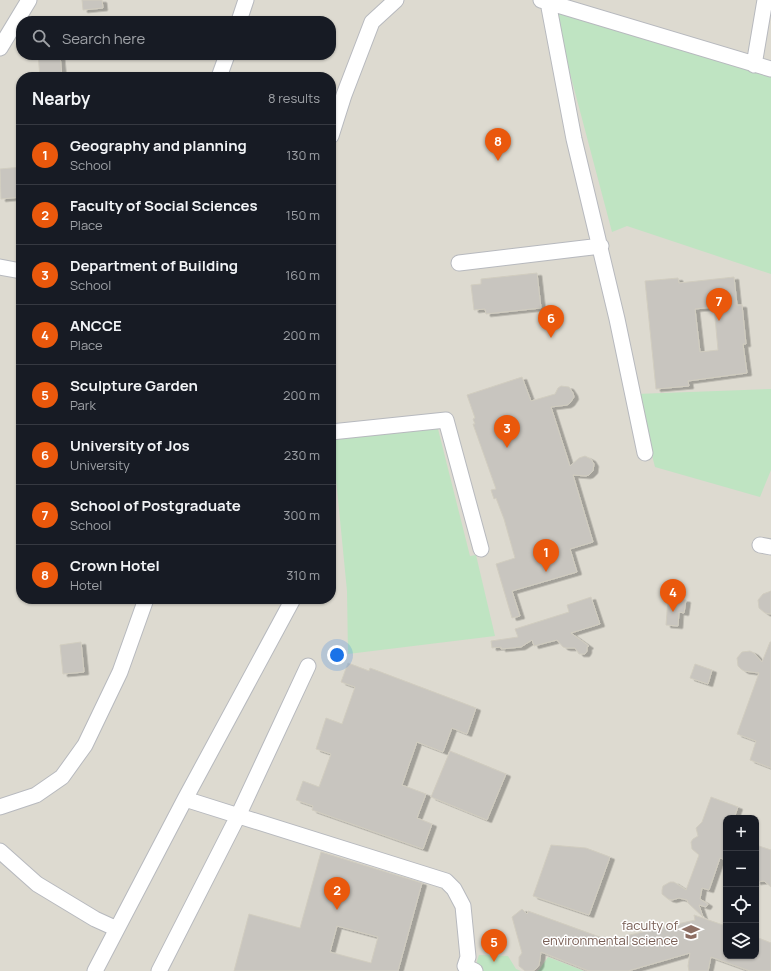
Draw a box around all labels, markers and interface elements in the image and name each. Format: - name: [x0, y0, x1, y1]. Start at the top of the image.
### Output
- search box: [16, 16, 336, 60]
- icon: search: [30, 27, 52, 49]
- text: Search here: [62, 28, 145, 49]
- text: Nearby: [32, 87, 90, 110]
- text: 8 results: [268, 89, 320, 107]
- pin: 8: [485, 128, 511, 161]
- text: Geography and planning: [70, 135, 247, 156]
- text: 1: [42, 146, 48, 164]
- text: 130 m: [286, 146, 320, 164]
- text: School: [70, 156, 111, 174]
- text: Faculty of Social Sciences: [70, 195, 258, 216]
- text: 2: [41, 206, 49, 224]
- text: 150 m: [286, 206, 320, 224]
- text: Place: [70, 216, 103, 234]
- text: Department of Building: [70, 255, 238, 276]
- text: 3: [41, 266, 49, 284]
- text: 160 m: [285, 266, 320, 284]
- text: School: [70, 276, 111, 294]
- pin: 7: [706, 288, 732, 321]
- pin: 6: [538, 305, 564, 338]
- text: ANCCE: [70, 315, 122, 336]
- text: 4: [41, 326, 49, 344]
- text: 200 m: [283, 326, 320, 344]
- text: Place: [70, 336, 103, 354]
- text: Sculpture Garden: [70, 375, 198, 396]
- text: 5: [41, 386, 49, 404]
- text: 200 m: [283, 386, 320, 404]
- text: Park: [70, 396, 96, 414]
- pin: 3: [494, 415, 520, 448]
- text: University of Jos: [70, 435, 190, 456]
- text: 6: [41, 446, 49, 464]
- text: 230 m: [284, 446, 320, 464]
- text: University: [70, 456, 130, 474]
- text: School of Postgraduate: [70, 495, 241, 516]
- text: 7: [42, 506, 48, 524]
- text: 300 m: [283, 506, 320, 524]
- text: School: [70, 516, 111, 534]
- pin: 1: [533, 539, 559, 572]
- text: Crown Hotel: [70, 555, 160, 576]
- text: 8: [41, 566, 49, 584]
- text: 310 m: [286, 566, 320, 584]
- text: Hotel: [70, 576, 102, 594]
- pin: 4: [660, 579, 686, 612]
- your location: [327, 645, 347, 665]
- map controls: [723, 815, 759, 959]
- button: +: [723, 815, 759, 851]
- button: −: [723, 851, 759, 887]
- pin: 2: [324, 877, 350, 910]
- button: locate: [723, 887, 759, 923]
- place label: faculty of environmental science: [543, 916, 678, 949]
- school or university icon: faculty of environmental science: [681, 922, 701, 942]
- button: layers: [723, 923, 759, 959]
- pin: 5: [481, 929, 507, 962]

